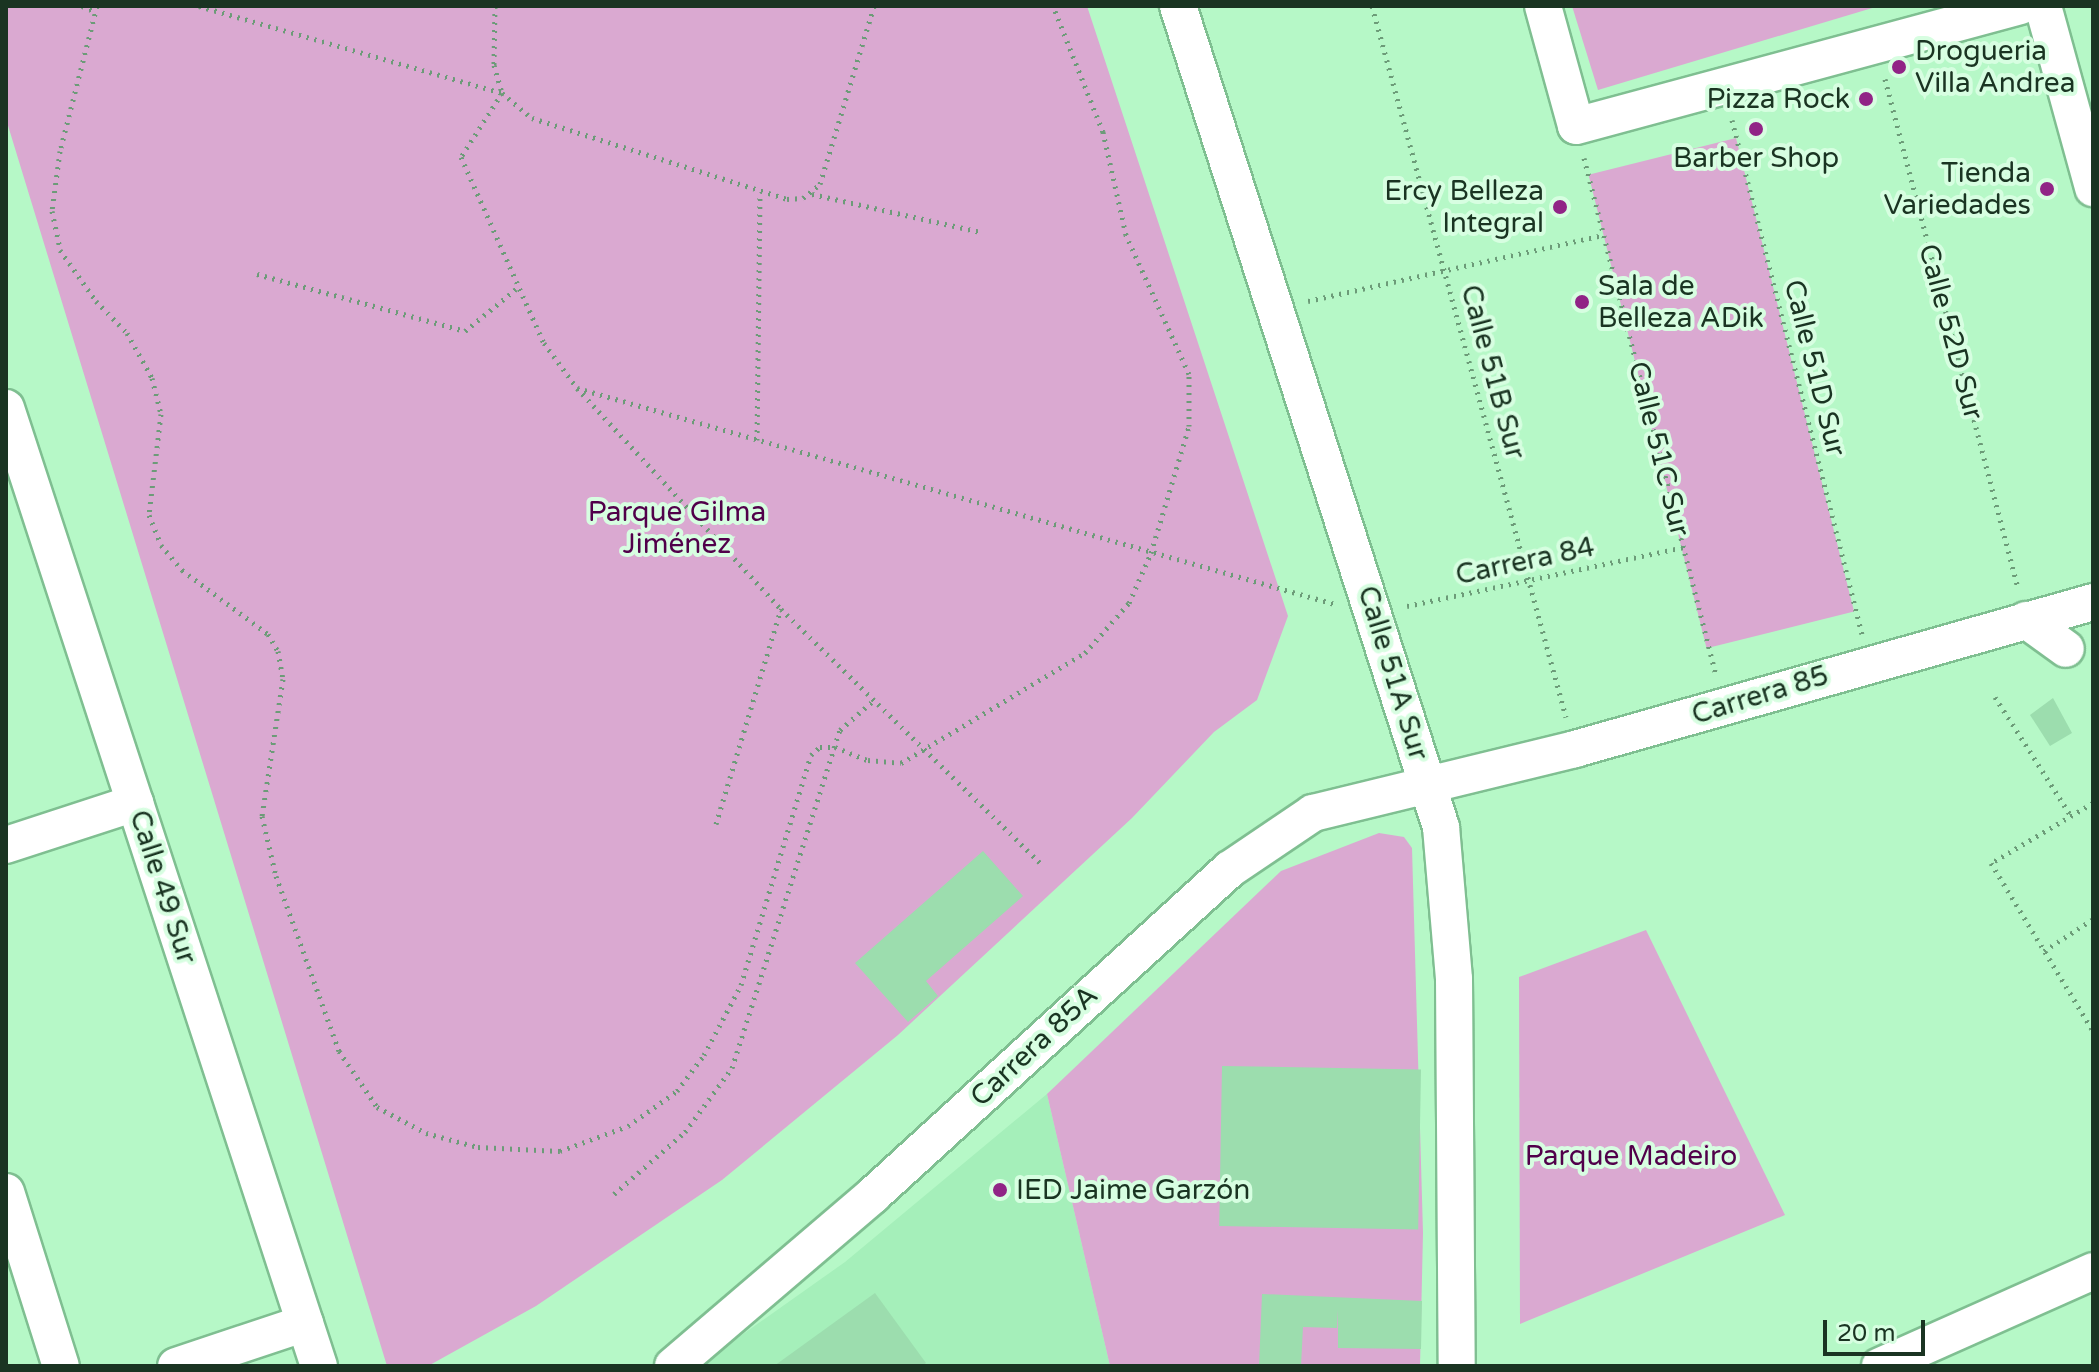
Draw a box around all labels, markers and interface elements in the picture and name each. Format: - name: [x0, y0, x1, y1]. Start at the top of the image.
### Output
- place label: Drogueria Villa Andrea: [1915, 34, 2075, 100]
- marker: Drogueria Villa Andrea: [1890, 58, 1908, 76]
- place label: Pizza Rock: [1706, 82, 1850, 116]
- marker: Pizza Rock: [1857, 90, 1875, 108]
- marker: Barber Shop: [1747, 120, 1765, 138]
- place label: Barber Shop: [1673, 141, 1839, 175]
- place label: Tienda Variedades: [1883, 156, 2031, 222]
- place label: Ercy Belleza Integral: [1384, 174, 1544, 240]
- marker: Tienda Variedades: [2038, 180, 2056, 198]
- marker: Ercy Belleza Integral: [1551, 198, 1569, 216]
- street label: Calle 52D Sur: [1911, 240, 1991, 424]
- place label: Sala de Belleza ADik: [1598, 269, 1764, 335]
- street label: Calle 51D Sur: [1777, 276, 1853, 460]
- street label: Calle 51B Sur: [1454, 281, 1532, 463]
- marker: Sala de Belleza ADik: [1573, 293, 1591, 311]
- street label: Calle 51C Sur: [1621, 358, 1697, 540]
- park label: Parque Gilma Jiménez: [588, 495, 766, 561]
- street label: Carrera 84: [1453, 530, 1597, 592]
- street label: Calle 51A Sur: [1351, 582, 1435, 764]
- street label: Carrera 85: [1688, 658, 1832, 732]
- street label: Calle 49 Sur: [122, 806, 204, 968]
- street label: Carrera 85A: [963, 979, 1105, 1113]
- park label: Parque Madeiro: [1525, 1139, 1737, 1173]
- place label: IED Jaime Garzón: [1016, 1173, 1250, 1207]
- marker: IED Jaime Garzón: [991, 1181, 1009, 1199]
- scale bar: [1827, 1304, 1929, 1354]
- text: 20 m: [1837, 1319, 1895, 1348]

